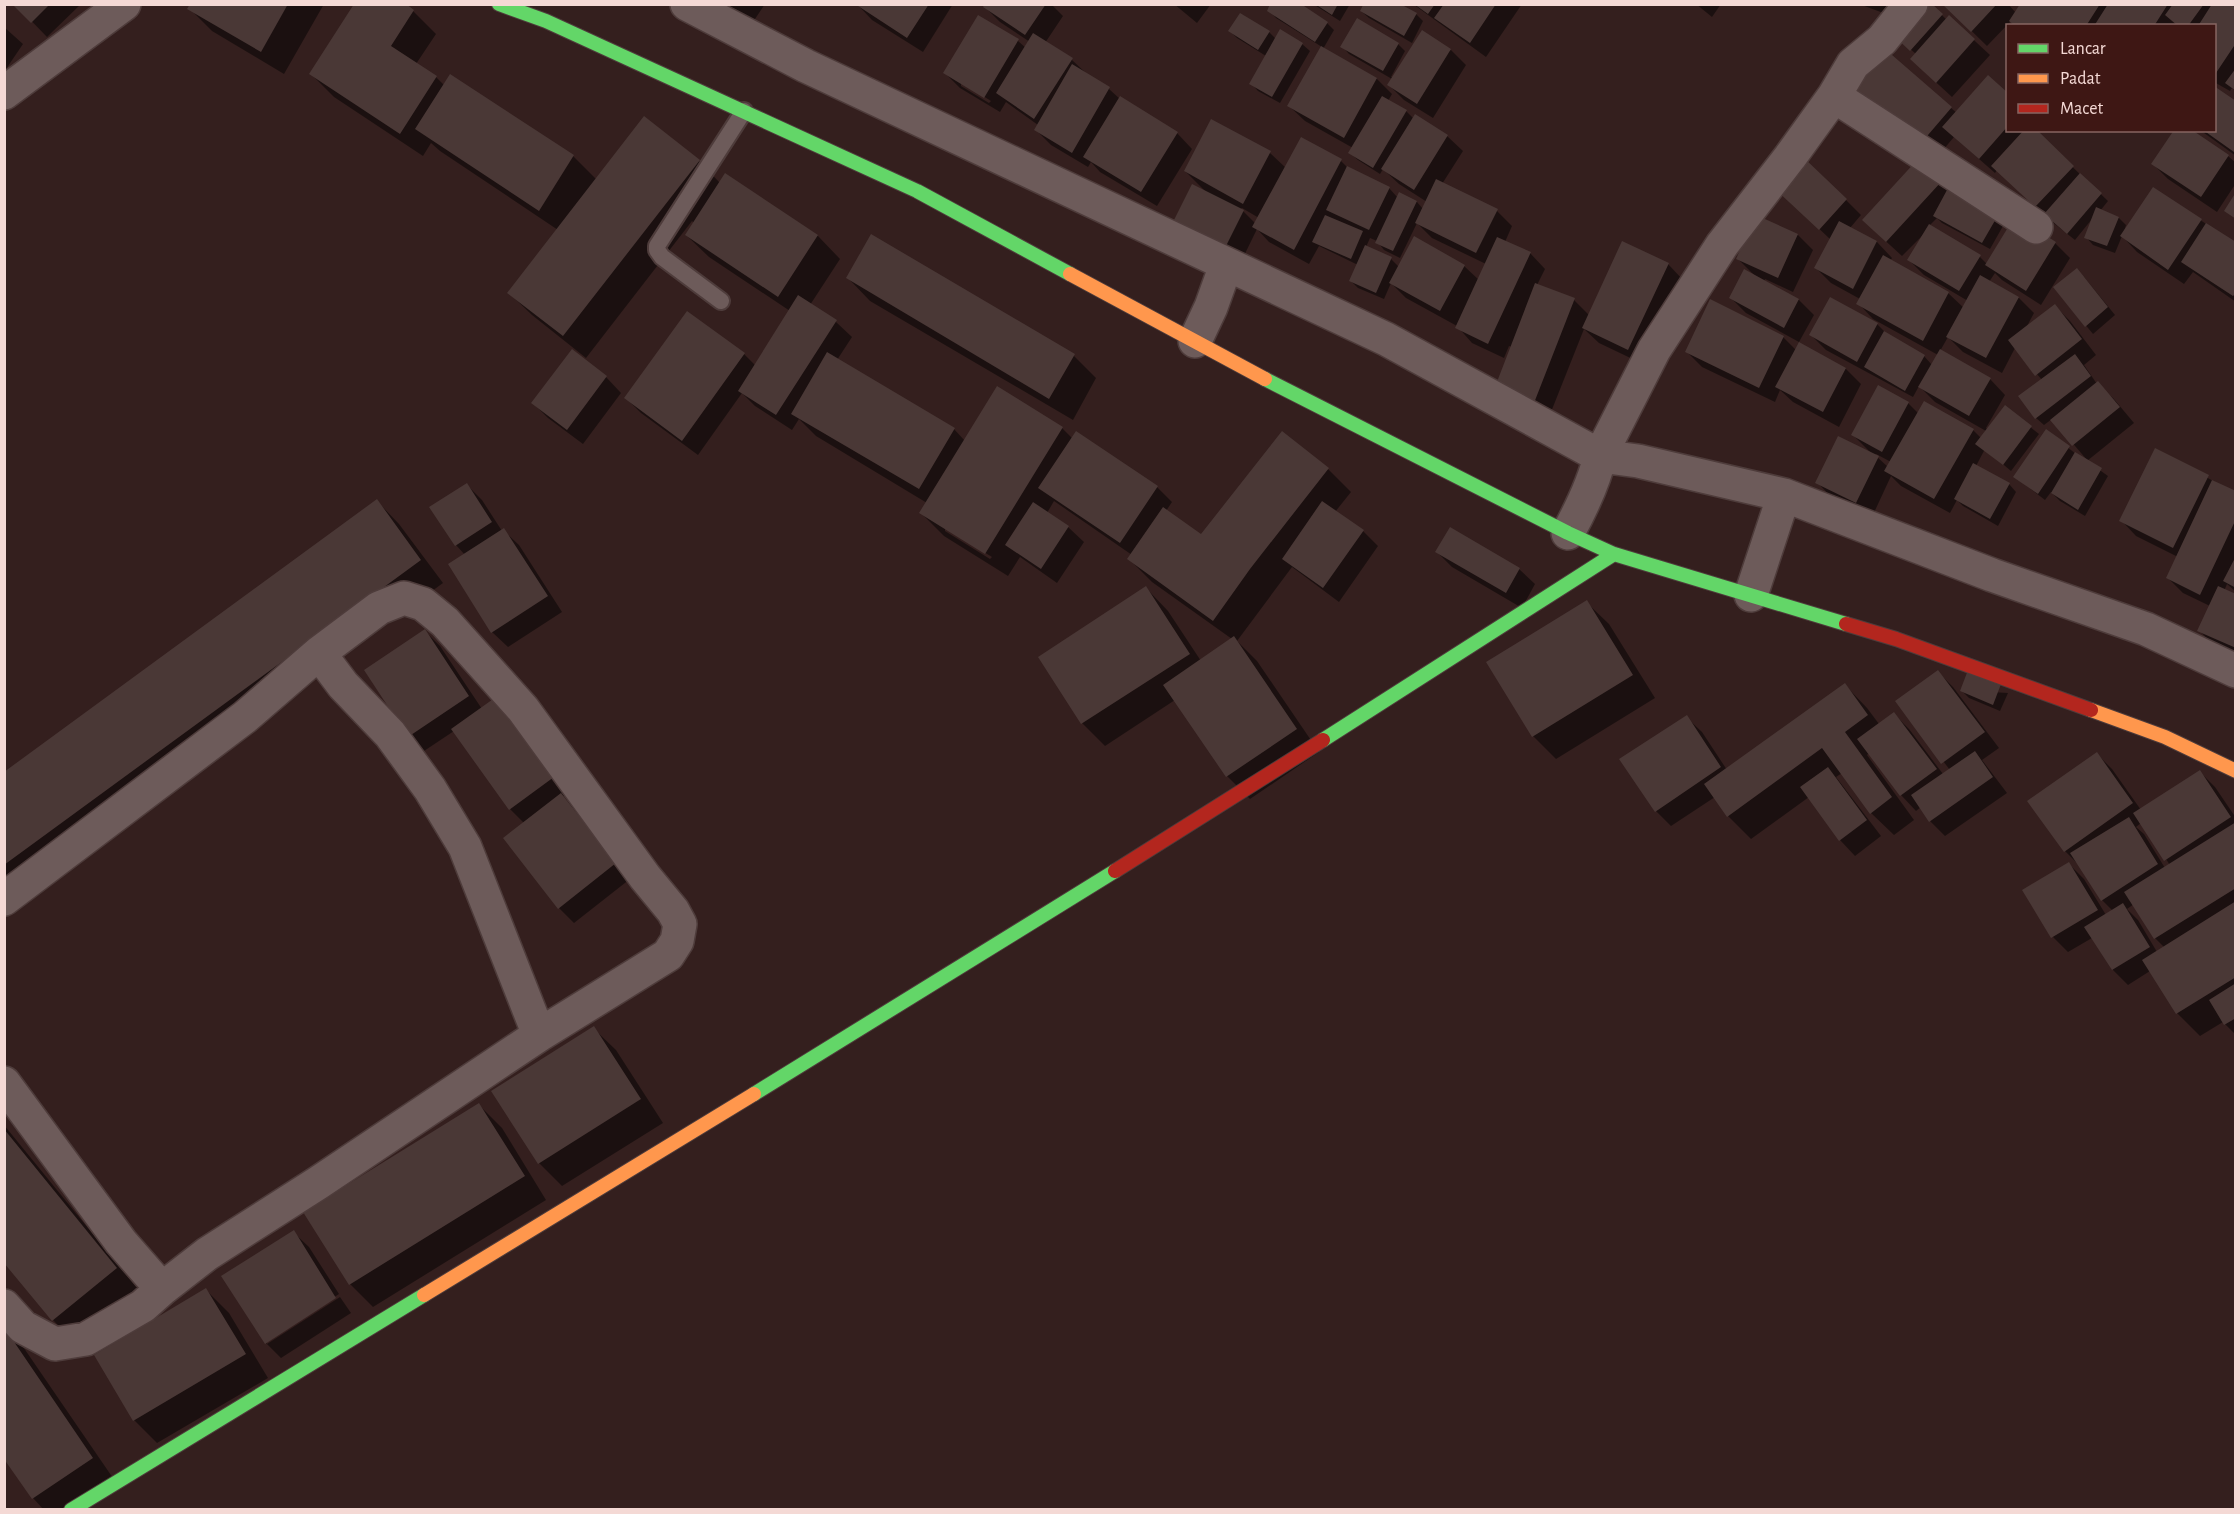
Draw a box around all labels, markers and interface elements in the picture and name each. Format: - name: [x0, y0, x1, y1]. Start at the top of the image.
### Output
- legend: [2006, 24, 2216, 132]
- text: Lancar: [2060, 40, 2106, 58]
- text: Padat: [2060, 70, 2101, 88]
- text: Macet: [2060, 100, 2104, 118]

